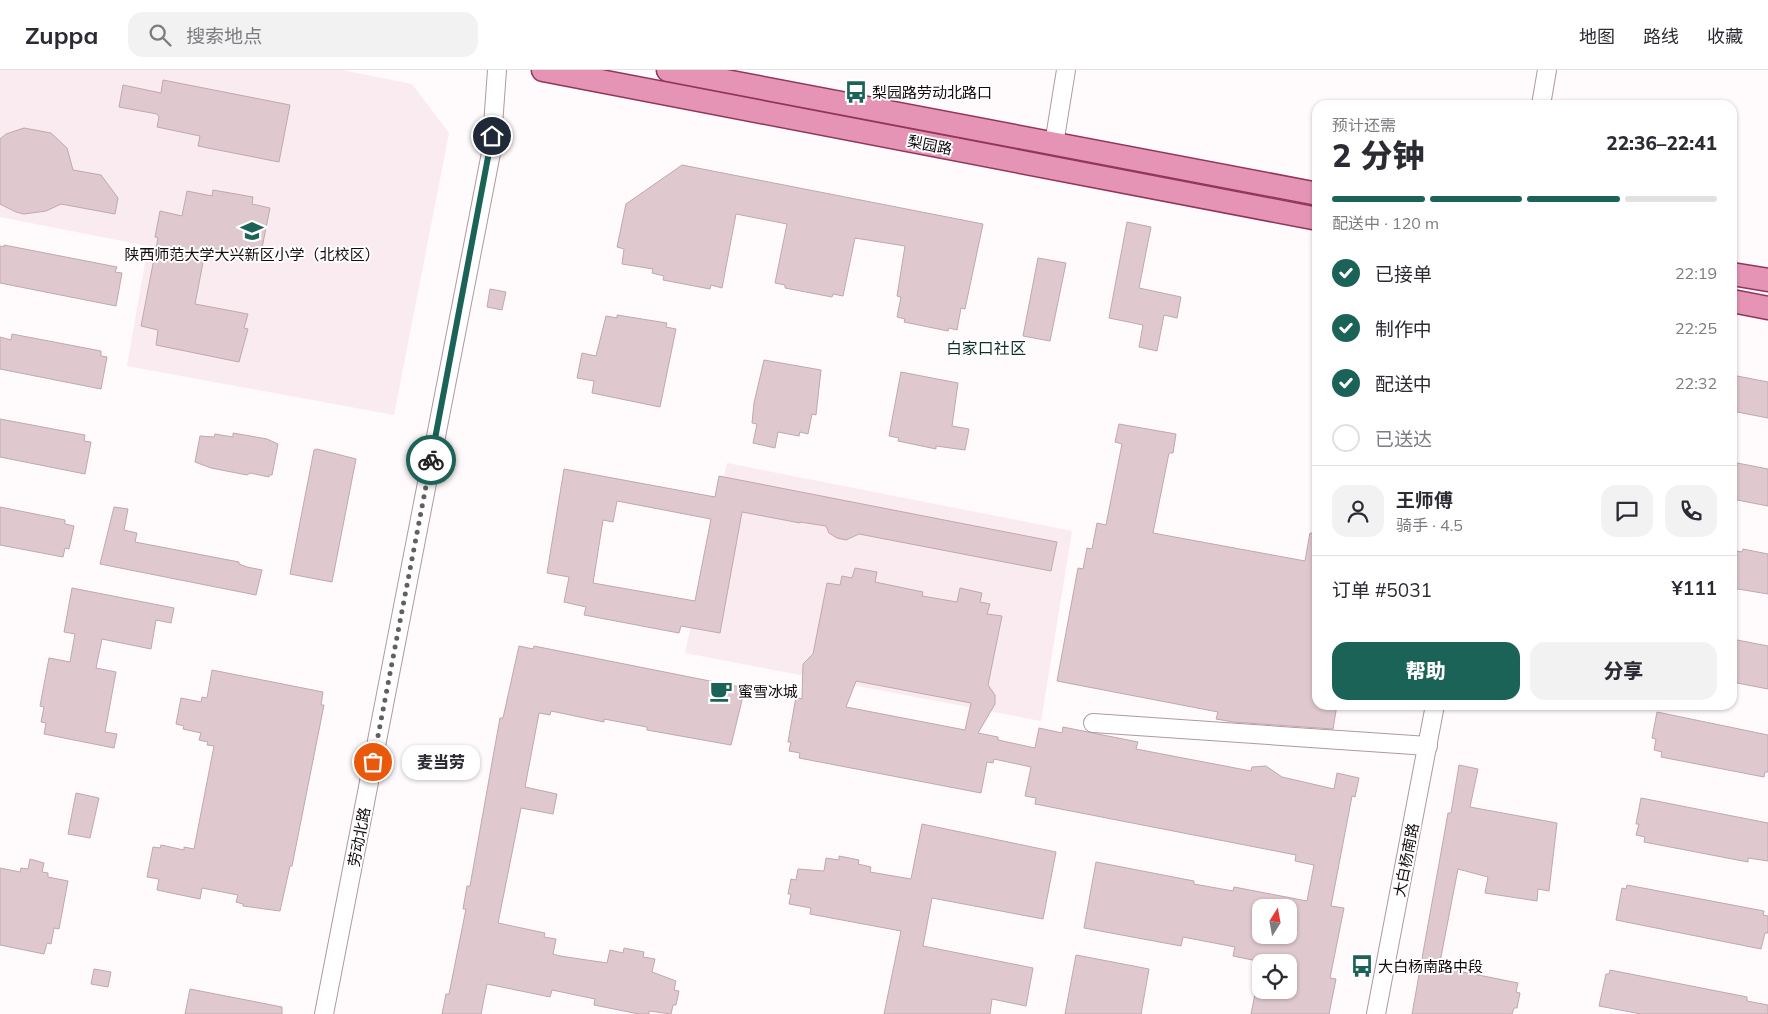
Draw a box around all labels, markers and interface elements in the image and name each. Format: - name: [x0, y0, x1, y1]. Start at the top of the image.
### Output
- search box: [128, 12, 478, 57]
- text: Zuppa: [25, 20, 98, 50]
- icon: search: [146, 21, 174, 49]
- text: 搜索地点: [186, 24, 262, 48]
- text: 地图: [1579, 25, 1615, 48]
- text: 路线: [1643, 25, 1679, 48]
- text: 收藏: [1707, 25, 1743, 48]
- bus stop icon: 梨园路劳动北路口: [843, 79, 869, 105]
- place label: 梨园路劳动北路口: [872, 83, 992, 102]
- pin: [471, 115, 513, 157]
- text: 预计还需: [1332, 115, 1396, 135]
- icon: home: [478, 122, 506, 150]
- street label: 梨园路: [906, 131, 954, 159]
- text: 22:36–22:41: [1606, 131, 1717, 155]
- text: 2 分钟: [1332, 135, 1424, 175]
- text: 配送中 · 120 m: [1332, 213, 1439, 233]
- school or university icon: 陕西师范大学大兴新区小学（北校区）: [239, 218, 265, 244]
- place label: 陕西师范大学大兴新区小学（北校区）: [124, 245, 380, 264]
- icon: check: [1332, 259, 1360, 287]
- text: 已接单: [1375, 262, 1432, 286]
- text: 22:19: [1675, 263, 1717, 283]
- icon: check: [1332, 314, 1360, 342]
- text: 制作中: [1375, 317, 1432, 341]
- text: 22:25: [1675, 318, 1717, 338]
- district label: 白家口社区: [946, 338, 1026, 358]
- icon: check: [1332, 369, 1360, 397]
- text: 配送中: [1375, 372, 1432, 396]
- text: 22:32: [1675, 373, 1717, 393]
- text: 已送达: [1375, 427, 1432, 451]
- courier: [406, 435, 456, 485]
- icon: bike: [417, 446, 445, 474]
- button: person: [1332, 485, 1384, 537]
- button: chat: [1601, 485, 1653, 537]
- button: phone: [1665, 485, 1717, 537]
- text: 王师傅: [1396, 488, 1453, 512]
- text: 骑手 · 4.5: [1396, 515, 1463, 535]
- text: ¥111: [1671, 576, 1717, 600]
- text: 订单 #5031: [1332, 578, 1432, 602]
- button: 帮助: [1332, 642, 1520, 700]
- button: 分享: [1530, 642, 1717, 700]
- cafe icon: 蜜雪冰城: [708, 678, 734, 704]
- place label: 蜜雪冰城: [738, 682, 798, 701]
- pin: [352, 741, 394, 783]
- callout: 麦当劳: [403, 744, 480, 780]
- icon: bag: [359, 748, 387, 776]
- text: 麦当劳: [417, 752, 465, 772]
- street label: 劳动北路: [344, 806, 374, 868]
- street label: 大白杨南路: [1390, 821, 1422, 899]
- north arrow: [1252, 899, 1298, 944]
- map controls: [1252, 899, 1297, 999]
- bus stop icon: 大白杨南路中段: [1349, 953, 1375, 979]
- button: locate: [1252, 954, 1297, 999]
- place label: 大白杨南路中段: [1378, 957, 1483, 976]

